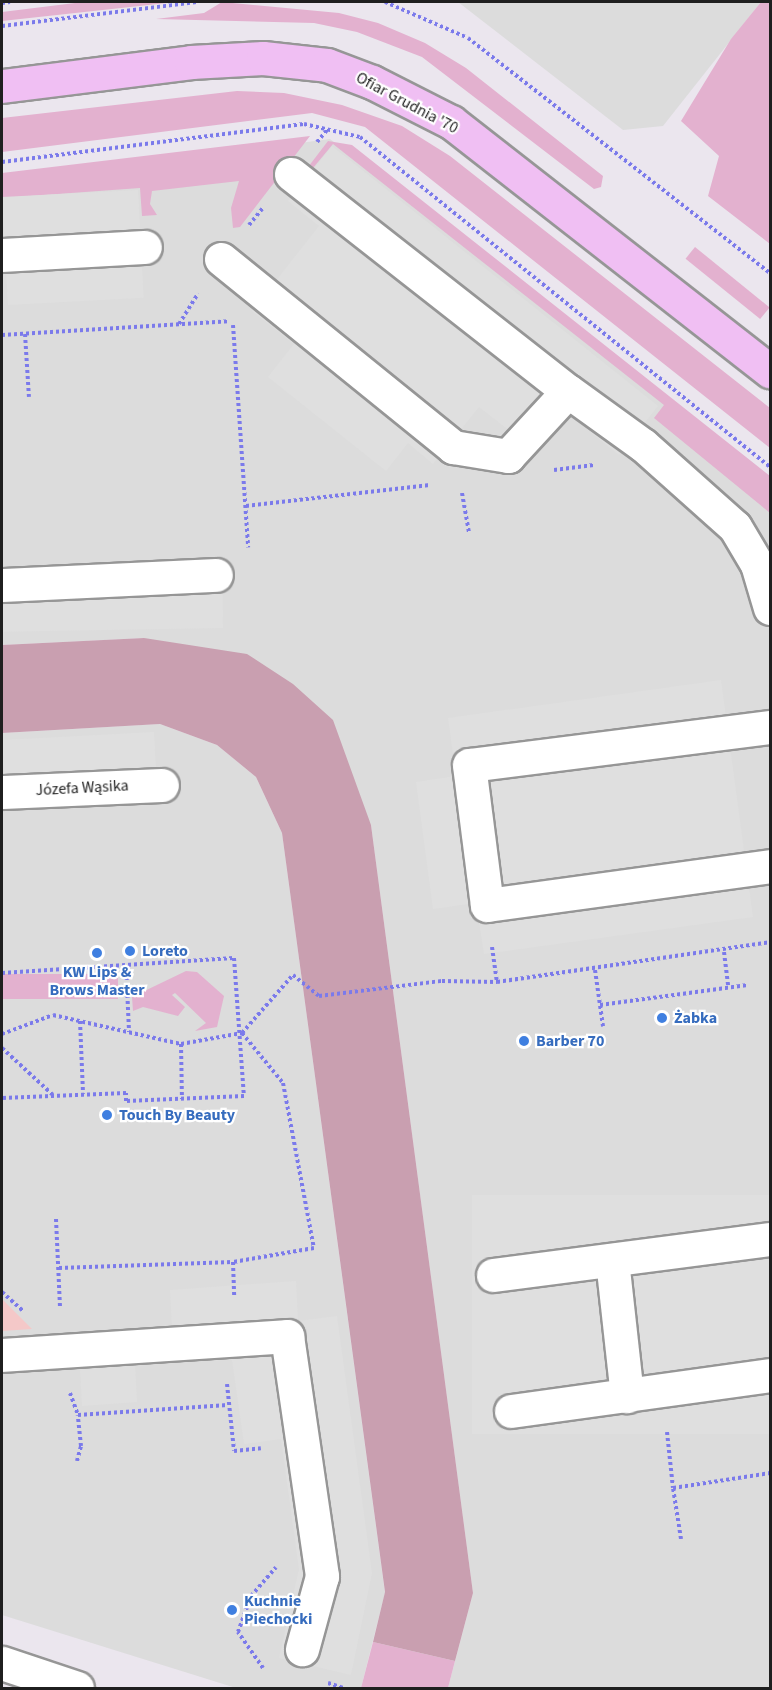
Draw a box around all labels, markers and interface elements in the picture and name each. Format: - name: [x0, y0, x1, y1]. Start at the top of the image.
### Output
- street label: Ofiar Grudnia '70: [353, 68, 461, 138]
- street label: Józefa Wąsika: [35, 776, 129, 800]
- place label: Loreto: [142, 941, 188, 961]
- marker: Loreto: [123, 944, 137, 958]
- marker: KW Lips & Brows Master: [90, 946, 104, 960]
- place label: KW Lips & Brows Master: [49, 962, 145, 1000]
- place label: Żabka: [674, 1008, 717, 1028]
- marker: Żabka: [655, 1011, 669, 1025]
- place label: Barber 70: [536, 1031, 604, 1051]
- marker: Barber 70: [517, 1034, 531, 1048]
- place label: Touch By Beauty: [119, 1105, 235, 1125]
- marker: Touch By Beauty: [100, 1108, 114, 1122]
- place label: Kuchnie Piechocki: [244, 1591, 312, 1629]
- marker: Kuchnie Piechocki: [225, 1603, 239, 1617]

